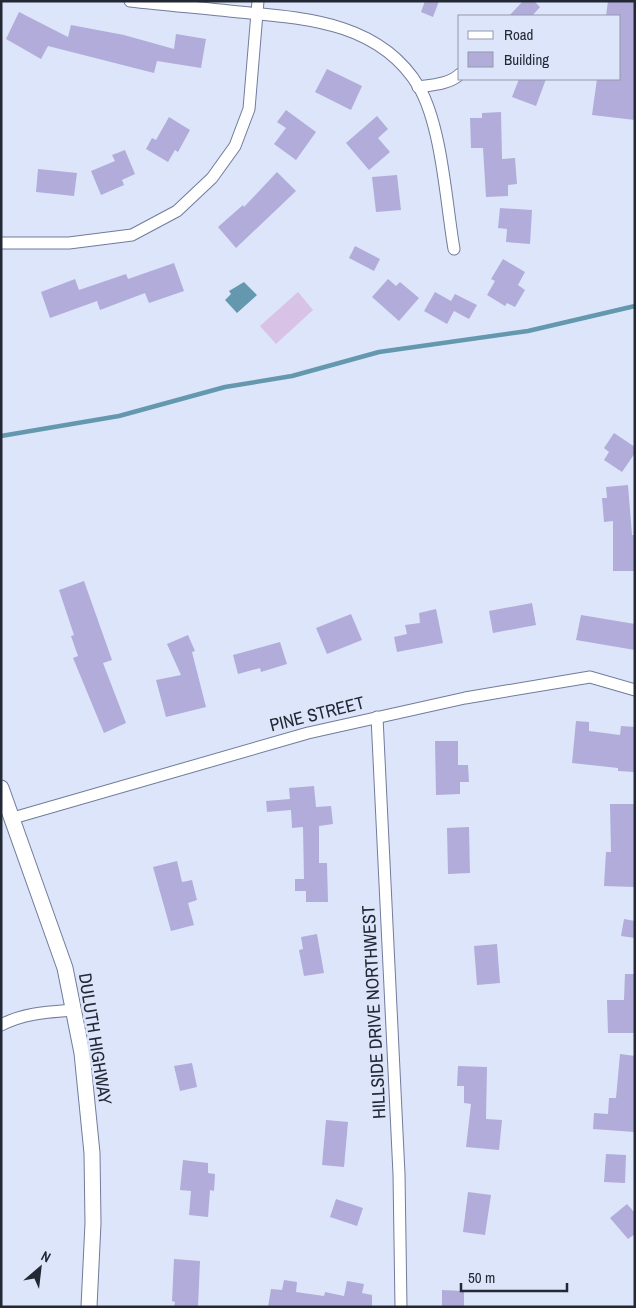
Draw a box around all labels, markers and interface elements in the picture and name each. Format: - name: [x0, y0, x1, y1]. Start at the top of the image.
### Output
- legend: [458, 15, 621, 80]
- text: Road: [504, 24, 533, 45]
- text: Building: [504, 49, 549, 70]
- street label: PINE STREET: [267, 690, 367, 737]
- street label: HILLSIDE DRIVE NORTHWEST: [355, 905, 392, 1119]
- street label: DULUTH HIGHWAY: [73, 971, 118, 1107]
- north arrow: [15, 1243, 65, 1293]
- text: N: [38, 1247, 54, 1266]
- scale bar: [461, 1260, 567, 1292]
- text: 50 m: [468, 1267, 495, 1288]

